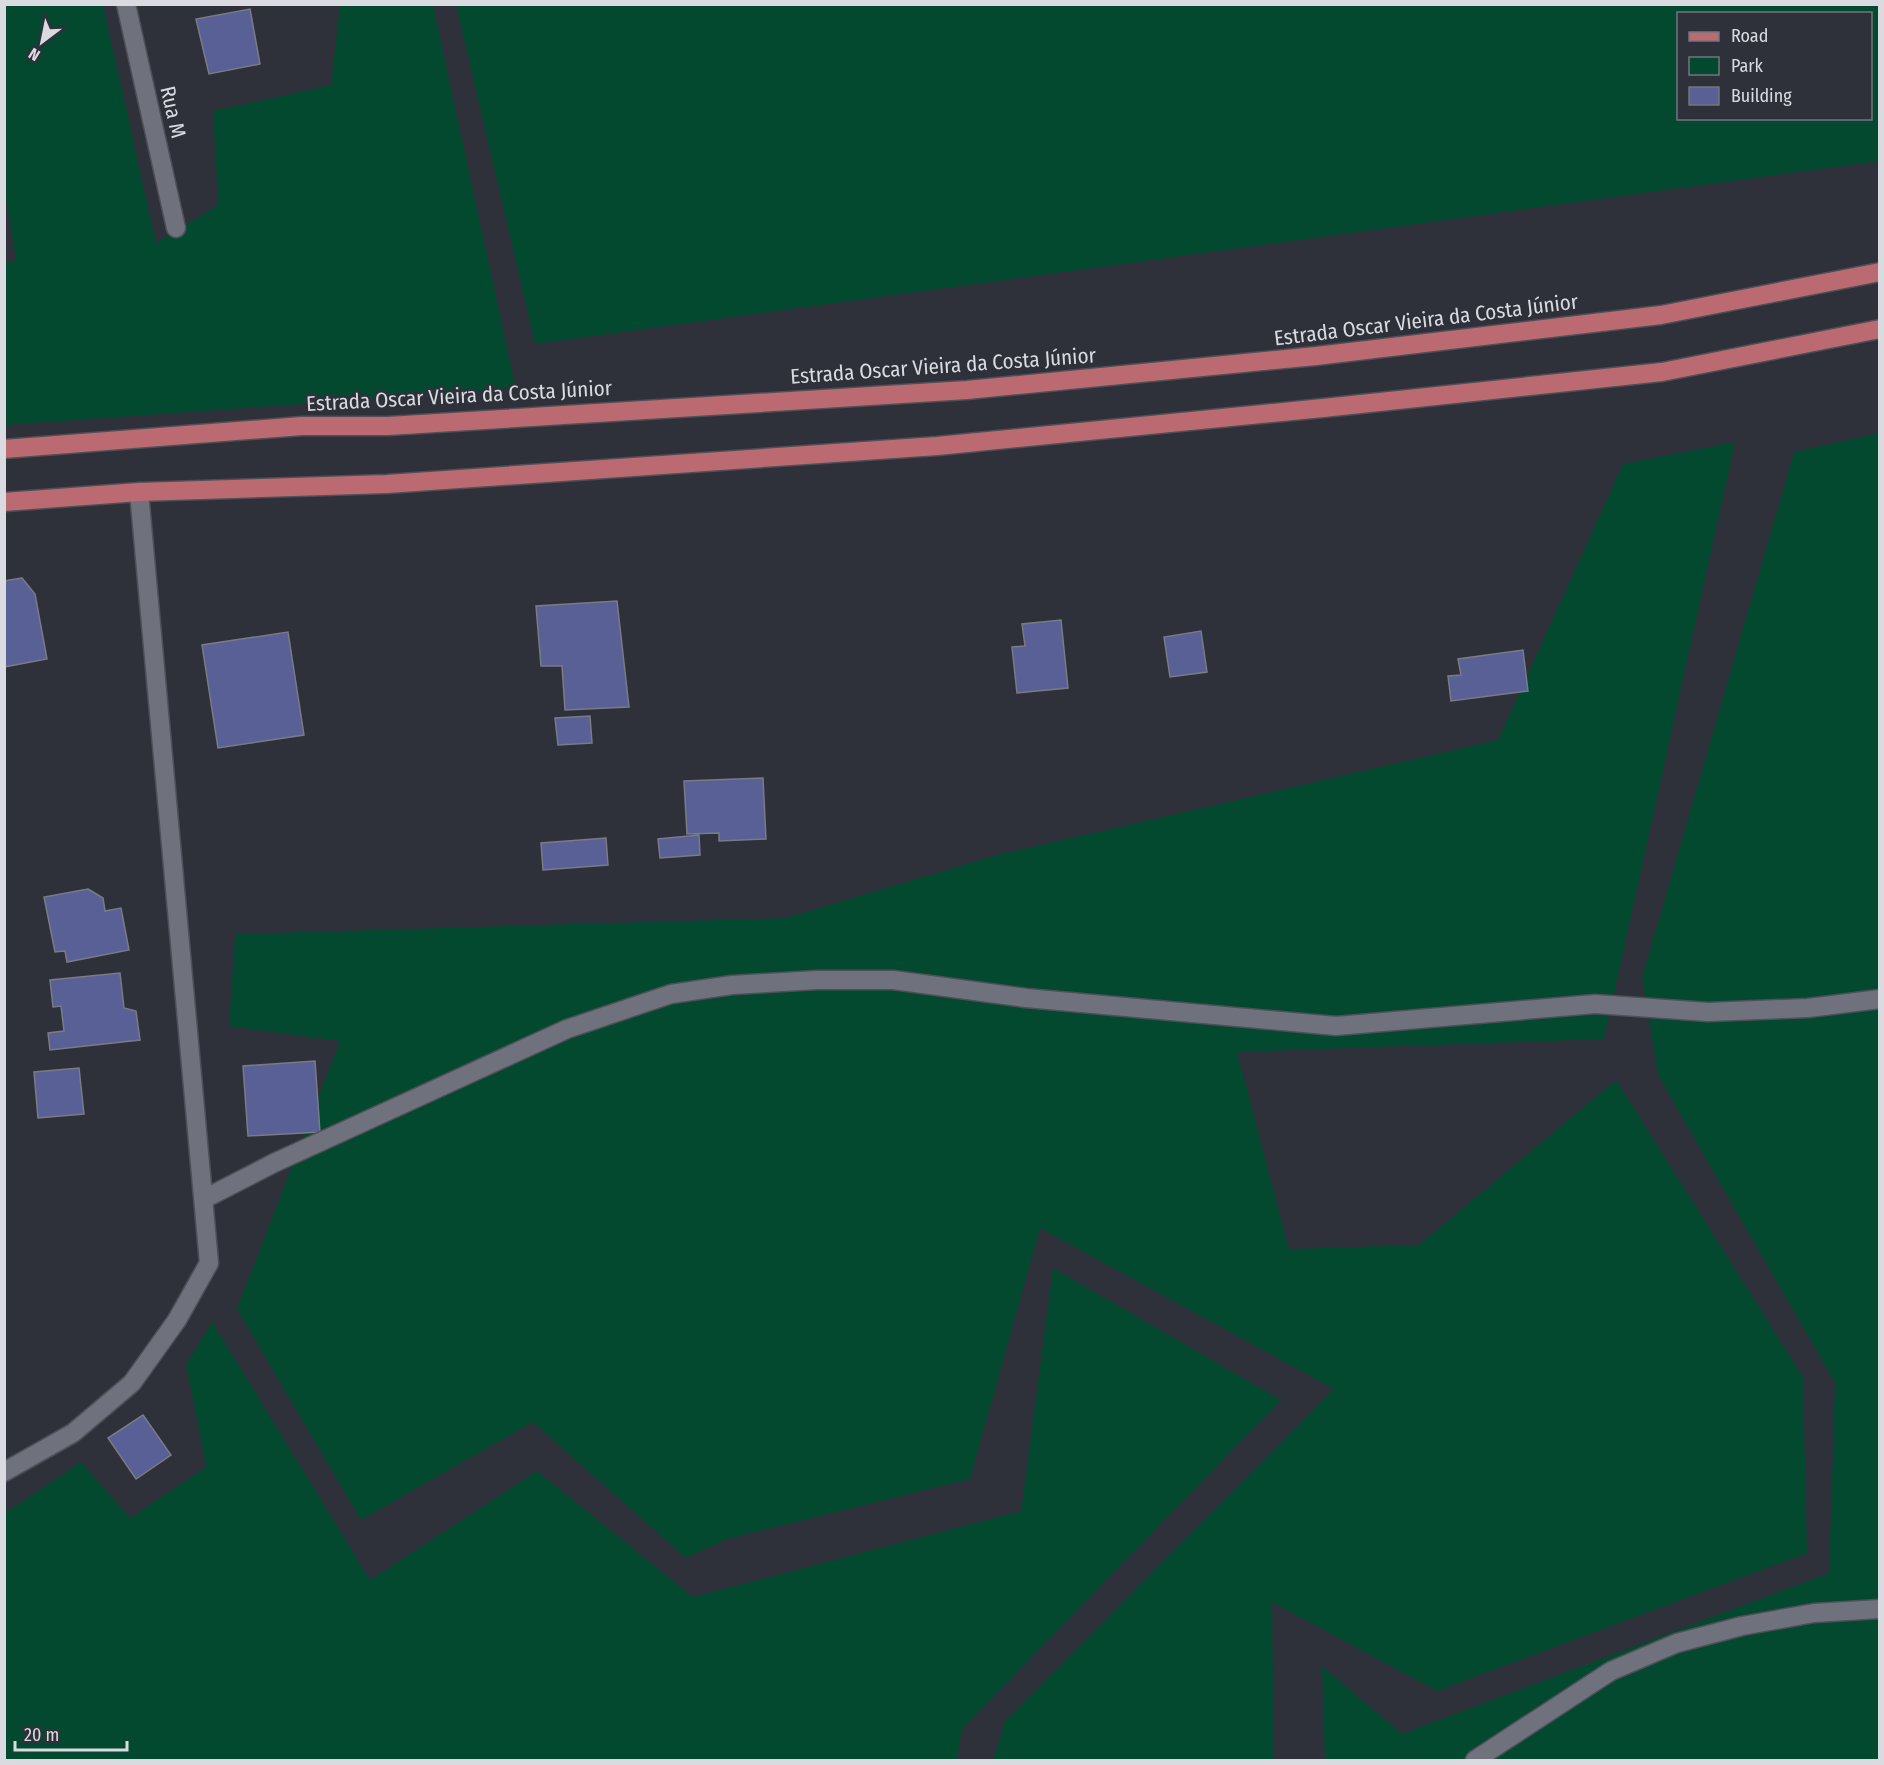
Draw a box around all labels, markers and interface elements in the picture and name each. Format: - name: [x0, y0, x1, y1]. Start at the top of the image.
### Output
- north arrow: [12, 12, 72, 72]
- legend: [1677, 12, 1872, 120]
- text: Road: [1731, 25, 1768, 47]
- text: N: [25, 44, 43, 65]
- text: Park: [1731, 55, 1764, 77]
- street label: Rua M: [154, 83, 192, 141]
- text: Building: [1731, 85, 1792, 107]
- street label: Estrada Oscar Vieira da Costa Júnior: [1272, 288, 1580, 352]
- street label: Estrada Oscar Vieira da Costa Júnior: [789, 342, 1097, 390]
- street label: Estrada Oscar Vieira da Costa Júnior: [305, 375, 613, 417]
- scale bar: [15, 1714, 128, 1752]
- text: 20 m: [24, 1724, 59, 1746]

